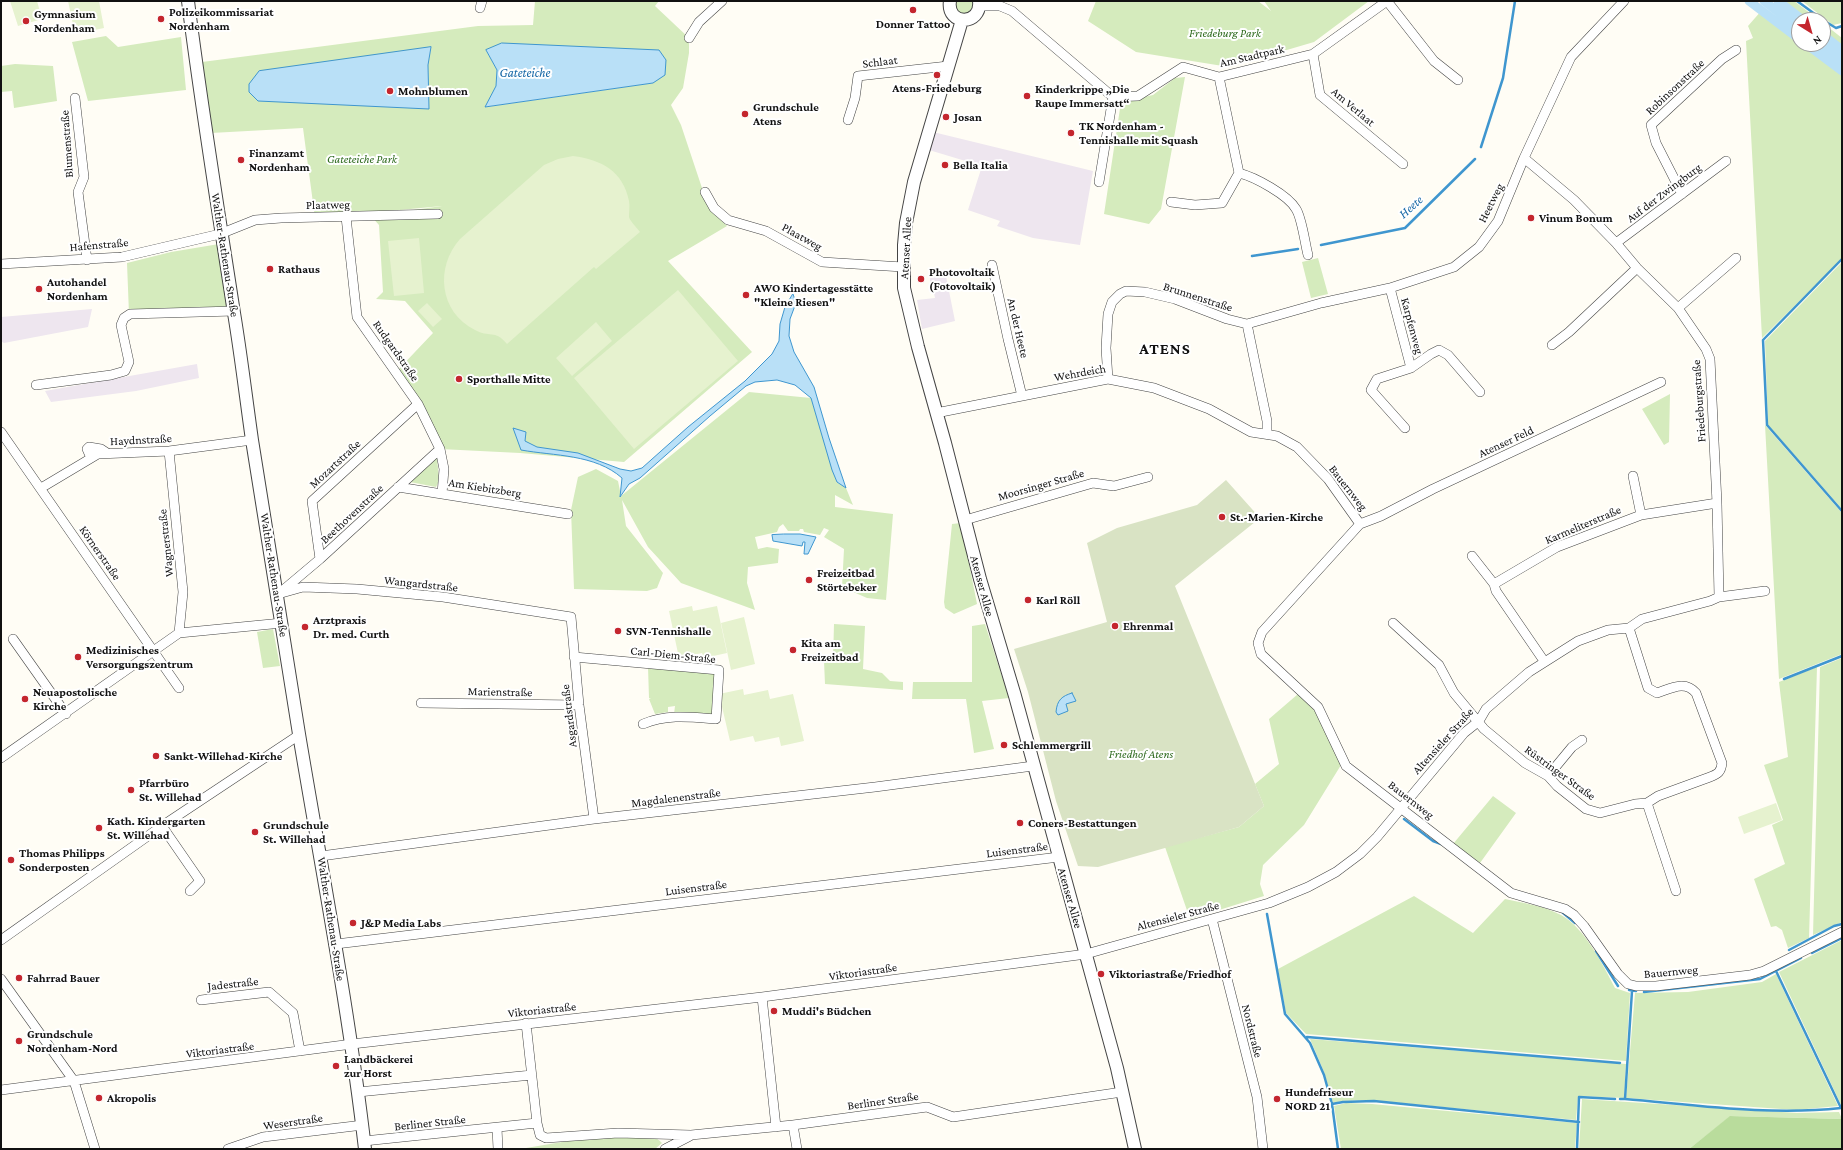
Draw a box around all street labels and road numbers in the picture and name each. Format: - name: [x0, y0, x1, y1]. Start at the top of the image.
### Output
- street label: Am Stadtpark: [1218, 42, 1286, 70]
- street label: Schlaat: [862, 53, 898, 71]
- street label: Robinsonstraße: [1642, 56, 1708, 118]
- street label: Am Verlaat: [1328, 85, 1378, 129]
- street label: Blumenstraße: [57, 110, 77, 178]
- street label: Auf der Zwingburg: [1624, 160, 1704, 226]
- street label: Heetweg: [1475, 181, 1507, 225]
- street label: Walther-Rathenau-Straße: [208, 192, 242, 318]
- street label: Plaatweg: [306, 197, 350, 213]
- street label: Atenser Allee: [897, 216, 915, 280]
- street label: Plaatweg: [779, 220, 825, 254]
- street label: Hafenstraße: [69, 235, 129, 255]
- street label: Brunnenstraße: [1162, 279, 1234, 315]
- street label: Karpfenweg: [1398, 296, 1426, 356]
- street label: An der Heete: [1004, 297, 1032, 359]
- street label: Rudgardstraße: [370, 318, 422, 384]
- street label: Friedeburgstraße: [1689, 359, 1709, 443]
- street label: Wehrdeich: [1053, 361, 1107, 385]
- street label: Atenser Feld: [1476, 423, 1536, 461]
- street label: Haydnstraße: [110, 431, 172, 449]
- street label: Mozartstraße: [306, 437, 364, 491]
- street label: Bauernweg: [1326, 462, 1370, 514]
- street label: Moorsinger Straße: [996, 466, 1086, 504]
- street label: Am Kiebitzberg: [448, 475, 522, 501]
- street label: Beethovenstraße: [318, 481, 386, 547]
- street label: Karmeliterstraße: [1543, 502, 1623, 548]
- street label: Wagnerstraße: [155, 508, 177, 578]
- street label: Walther-Rathenau-Straße: [257, 512, 291, 638]
- street label: Körnerstraße: [76, 523, 124, 583]
- street label: Atenser Allee: [967, 554, 997, 618]
- street label: Wangardstraße: [383, 573, 459, 595]
- street label: Carl-Diem-Straße: [630, 643, 716, 667]
- street label: Marienstraße: [467, 684, 533, 700]
- street label: Asgardstraße: [558, 684, 580, 748]
- street label: Altensieler Straße: [1409, 705, 1477, 777]
- street label: Rüstringer Straße: [1522, 742, 1598, 804]
- street label: Bauernweg: [1385, 778, 1437, 822]
- street label: Magdalenenstraße: [630, 785, 722, 811]
- street label: Luisenstraße: [985, 839, 1049, 861]
- street label: Walther-Rathenau-Straße: [314, 856, 348, 982]
- street label: Atenser Allee: [1054, 866, 1086, 930]
- street label: Luisenstraße: [664, 877, 728, 899]
- street label: Altensieler Straße: [1135, 898, 1221, 934]
- street label: Viktoriastraße: [828, 960, 898, 984]
- street label: Bauernweg: [1643, 962, 1699, 982]
- street label: Jadestraße: [207, 974, 259, 994]
- street label: Viktoriastraße: [507, 999, 577, 1021]
- street label: Nordstraße: [1238, 1003, 1266, 1059]
- street label: Viktoriastraße: [185, 1039, 255, 1061]
- street label: Berliner Straße: [847, 1089, 919, 1113]
- street label: Weserstraße: [262, 1111, 324, 1133]
- street label: Berliner Straße: [394, 1112, 466, 1134]

